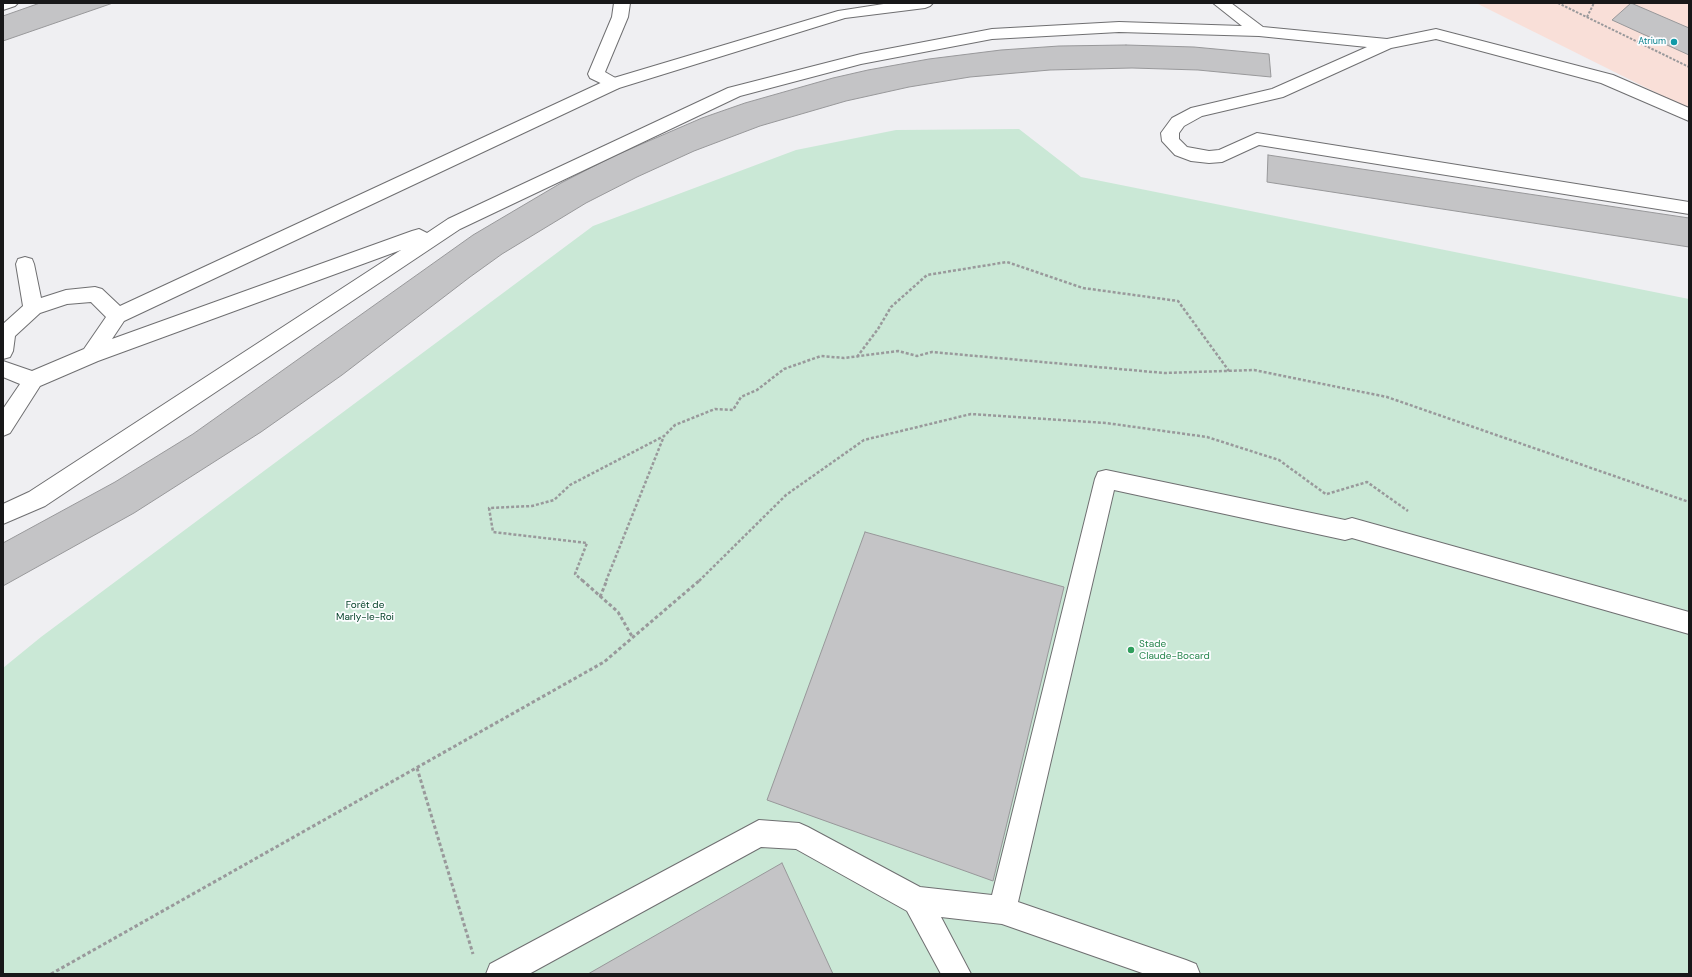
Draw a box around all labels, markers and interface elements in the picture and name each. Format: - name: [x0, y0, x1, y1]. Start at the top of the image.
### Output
- place label: Atrium: [1638, 37, 1666, 47]
- marker: Atrium: [1669, 37, 1679, 47]
- park label: Forêt de Marly-le-Roi: [336, 599, 394, 622]
- place label: Stade Claude-Bocard: [1139, 638, 1210, 662]
- marker: Stade Claude-Bocard: [1126, 645, 1136, 655]

